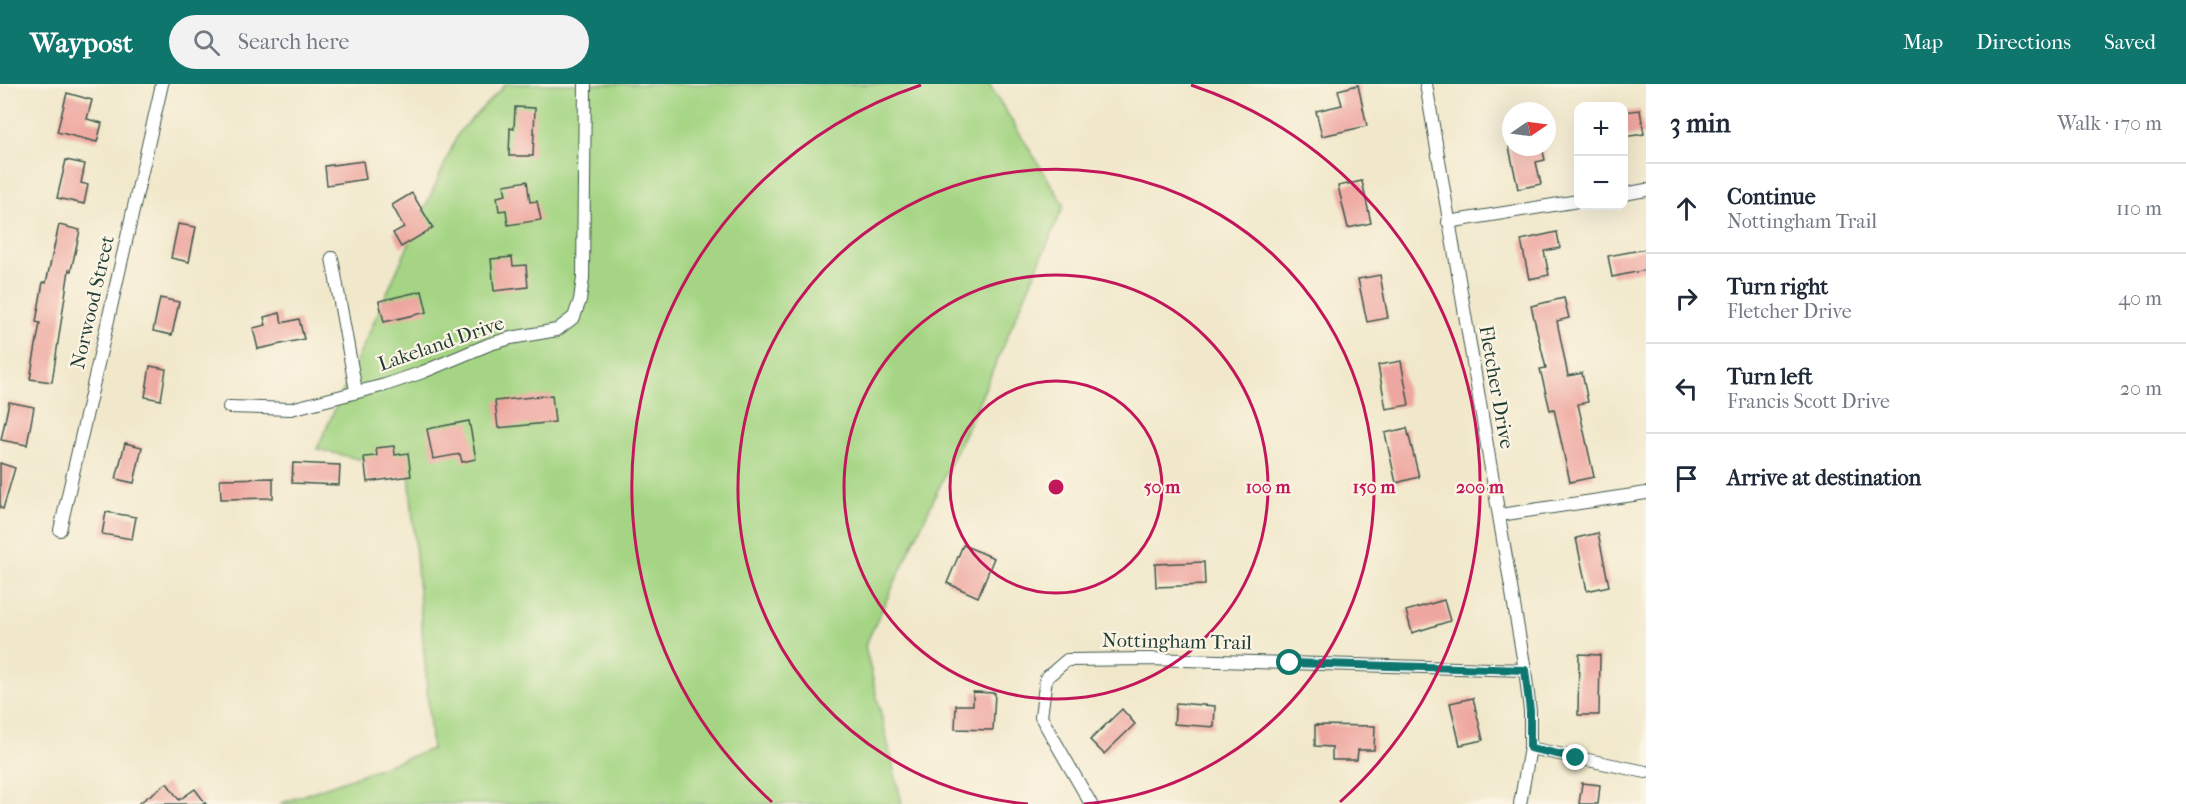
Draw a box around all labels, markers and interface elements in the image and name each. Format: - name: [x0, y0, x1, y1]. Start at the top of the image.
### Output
- search box: [169, 15, 589, 69]
- text: Waypost: [30, 26, 133, 59]
- icon: search: [190, 26, 223, 59]
- text: Search here: [238, 29, 349, 55]
- text: Map: [1903, 30, 1943, 54]
- text: Directions: [1976, 30, 2071, 54]
- text: Saved: [2104, 30, 2156, 54]
- north arrow: [1502, 102, 1556, 156]
- map controls: [1574, 102, 1628, 210]
- button: +: [1574, 102, 1628, 156]
- text: 3 min: [1670, 108, 1731, 139]
- text: Walk · 170 m: [2057, 112, 2162, 135]
- button: −: [1574, 156, 1628, 210]
- text: Continue: [1727, 184, 1816, 210]
- icon: ahead: [1670, 192, 1703, 225]
- text: 110 m: [2116, 197, 2162, 220]
- text: Nottingham Trail: [1727, 210, 1877, 233]
- street label: Norwood Street: [66, 233, 119, 371]
- text: Turn right: [1727, 274, 1828, 300]
- icon: right: [1670, 282, 1703, 315]
- text: 40 m: [2118, 287, 2162, 310]
- text: Fletcher Drive: [1727, 300, 1852, 323]
- street label: Lakeland Drive: [375, 311, 507, 376]
- street label: Fletcher Drive: [1474, 324, 1519, 451]
- text: Turn left: [1727, 364, 1813, 390]
- icon: left: [1670, 372, 1703, 405]
- text: 20 m: [2120, 377, 2162, 400]
- text: Francis Scott Drive: [1727, 390, 1890, 413]
- icon: arrive: [1670, 462, 1703, 495]
- text: Arrive at destination: [1727, 465, 1921, 491]
- centre of rings: [1046, 477, 1066, 497]
- text: 50 m: [1144, 477, 1181, 498]
- text: 100 m: [1245, 477, 1292, 498]
- text: 150 m: [1353, 477, 1396, 498]
- text: 200 m: [1456, 477, 1505, 498]
- street label: Nottingham Trail: [1102, 629, 1253, 654]
- route start: [1276, 649, 1302, 675]
- route end: [1562, 744, 1588, 770]

